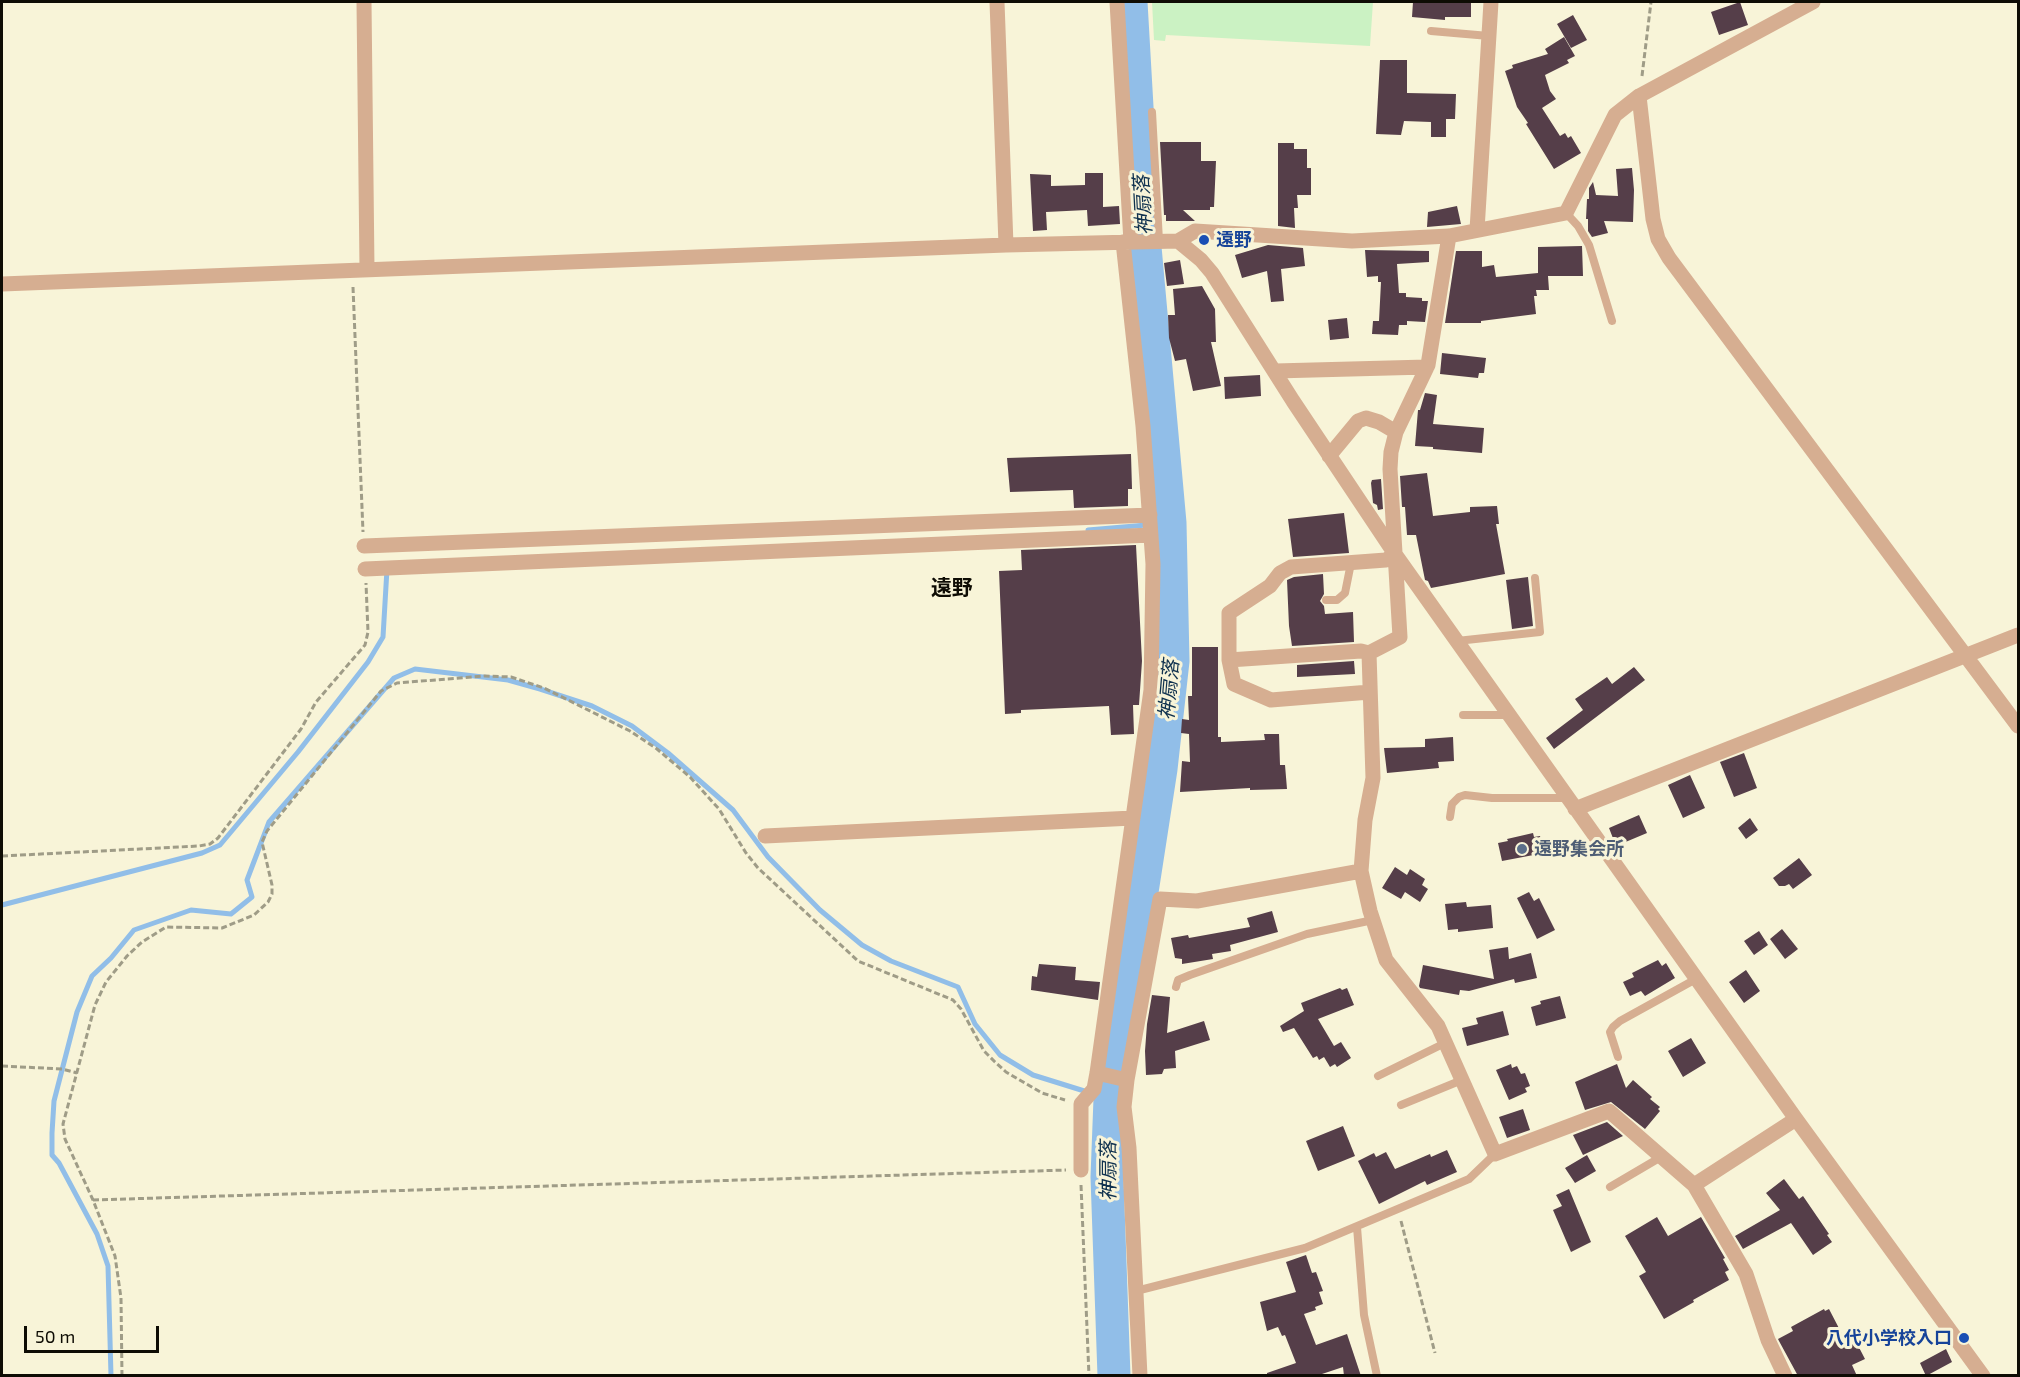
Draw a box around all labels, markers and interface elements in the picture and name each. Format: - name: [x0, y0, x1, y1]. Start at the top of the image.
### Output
- water label: 神扇落: [1129, 174, 1157, 236]
- place label: 遠野: [1216, 229, 1252, 251]
- marker: 遠野: [1197, 233, 1211, 247]
- district label: 遠野: [931, 575, 973, 601]
- water label: 神扇落: [1154, 659, 1184, 721]
- place label: 遠野集会所: [1534, 838, 1624, 860]
- marker: 遠野集会所: [1515, 842, 1529, 856]
- water label: 神扇落: [1096, 1141, 1120, 1201]
- scale bar: [27, 1314, 162, 1352]
- text: 50 m: [35, 1325, 75, 1347]
- place label: 八代小学校入口: [1826, 1327, 1952, 1349]
- marker: 八代小学校入口: [1957, 1331, 1971, 1345]

